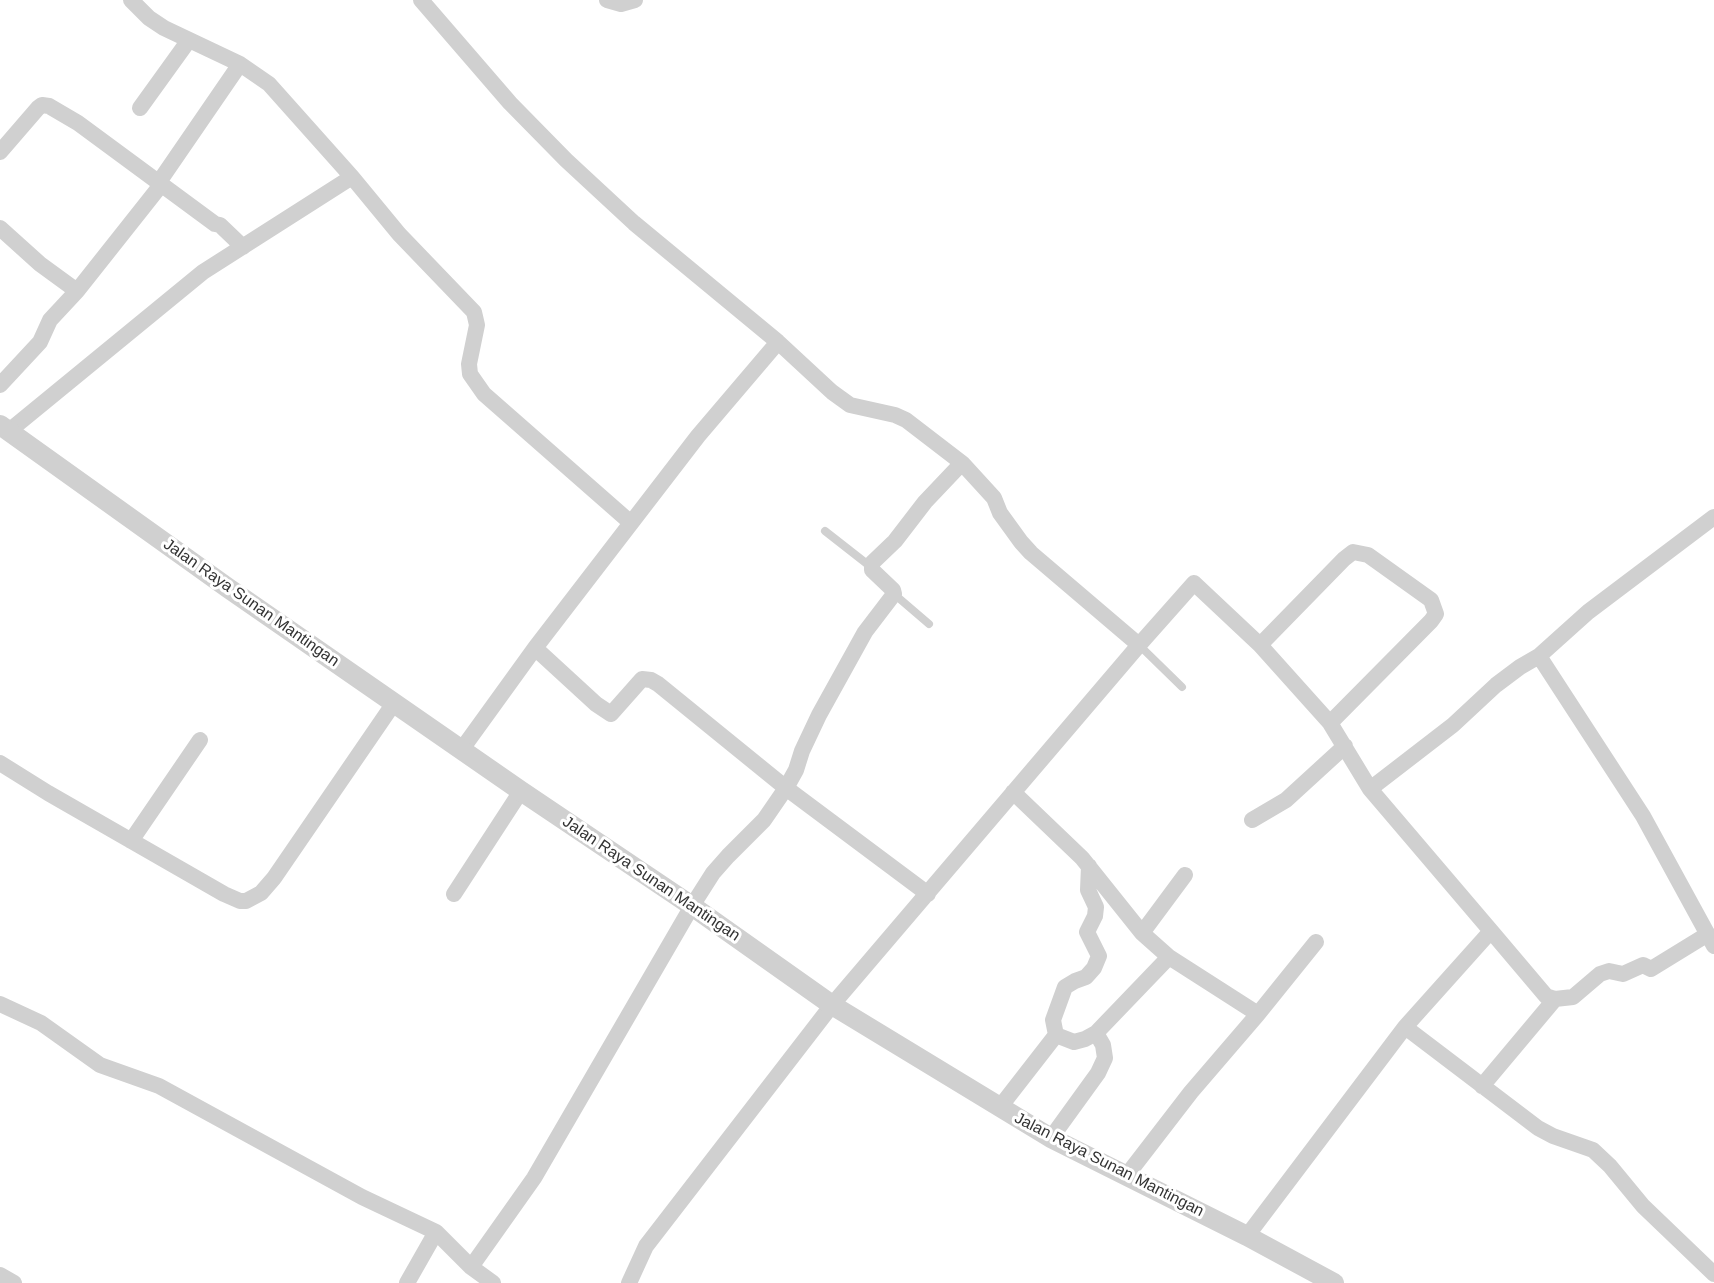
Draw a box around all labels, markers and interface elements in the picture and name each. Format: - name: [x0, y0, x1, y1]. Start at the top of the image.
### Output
- street label: Jalan Raya Sunan Mantingan: [160, 535, 342, 671]
- street label: Jalan Raya Sunan Mantingan: [559, 812, 743, 946]
- street label: Jalan Raya Sunan Mantingan: [1011, 1109, 1207, 1221]

